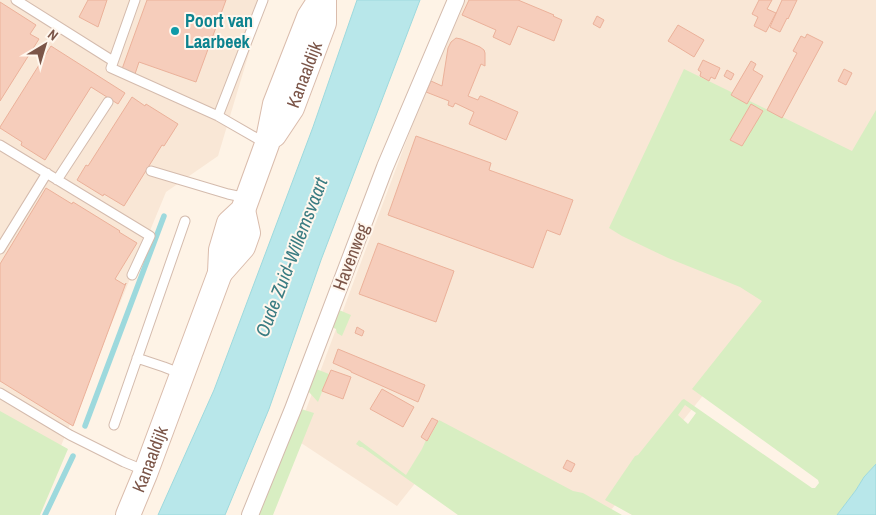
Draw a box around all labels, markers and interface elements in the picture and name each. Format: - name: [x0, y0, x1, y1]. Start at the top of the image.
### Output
- place label: Poort van Laarbeek: [185, 8, 253, 54]
- north arrow: [20, 20, 70, 70]
- text: N: [44, 25, 62, 44]
- marker: Poort van Laarbeek: [169, 25, 181, 37]
- street label: Kanaaldijk: [280, 37, 328, 111]
- water label: Oude Zuid-Willemsvaart: [249, 173, 334, 340]
- street label: Havenweg: [326, 219, 375, 294]
- street label: Kanaaldijk: [126, 422, 174, 496]

